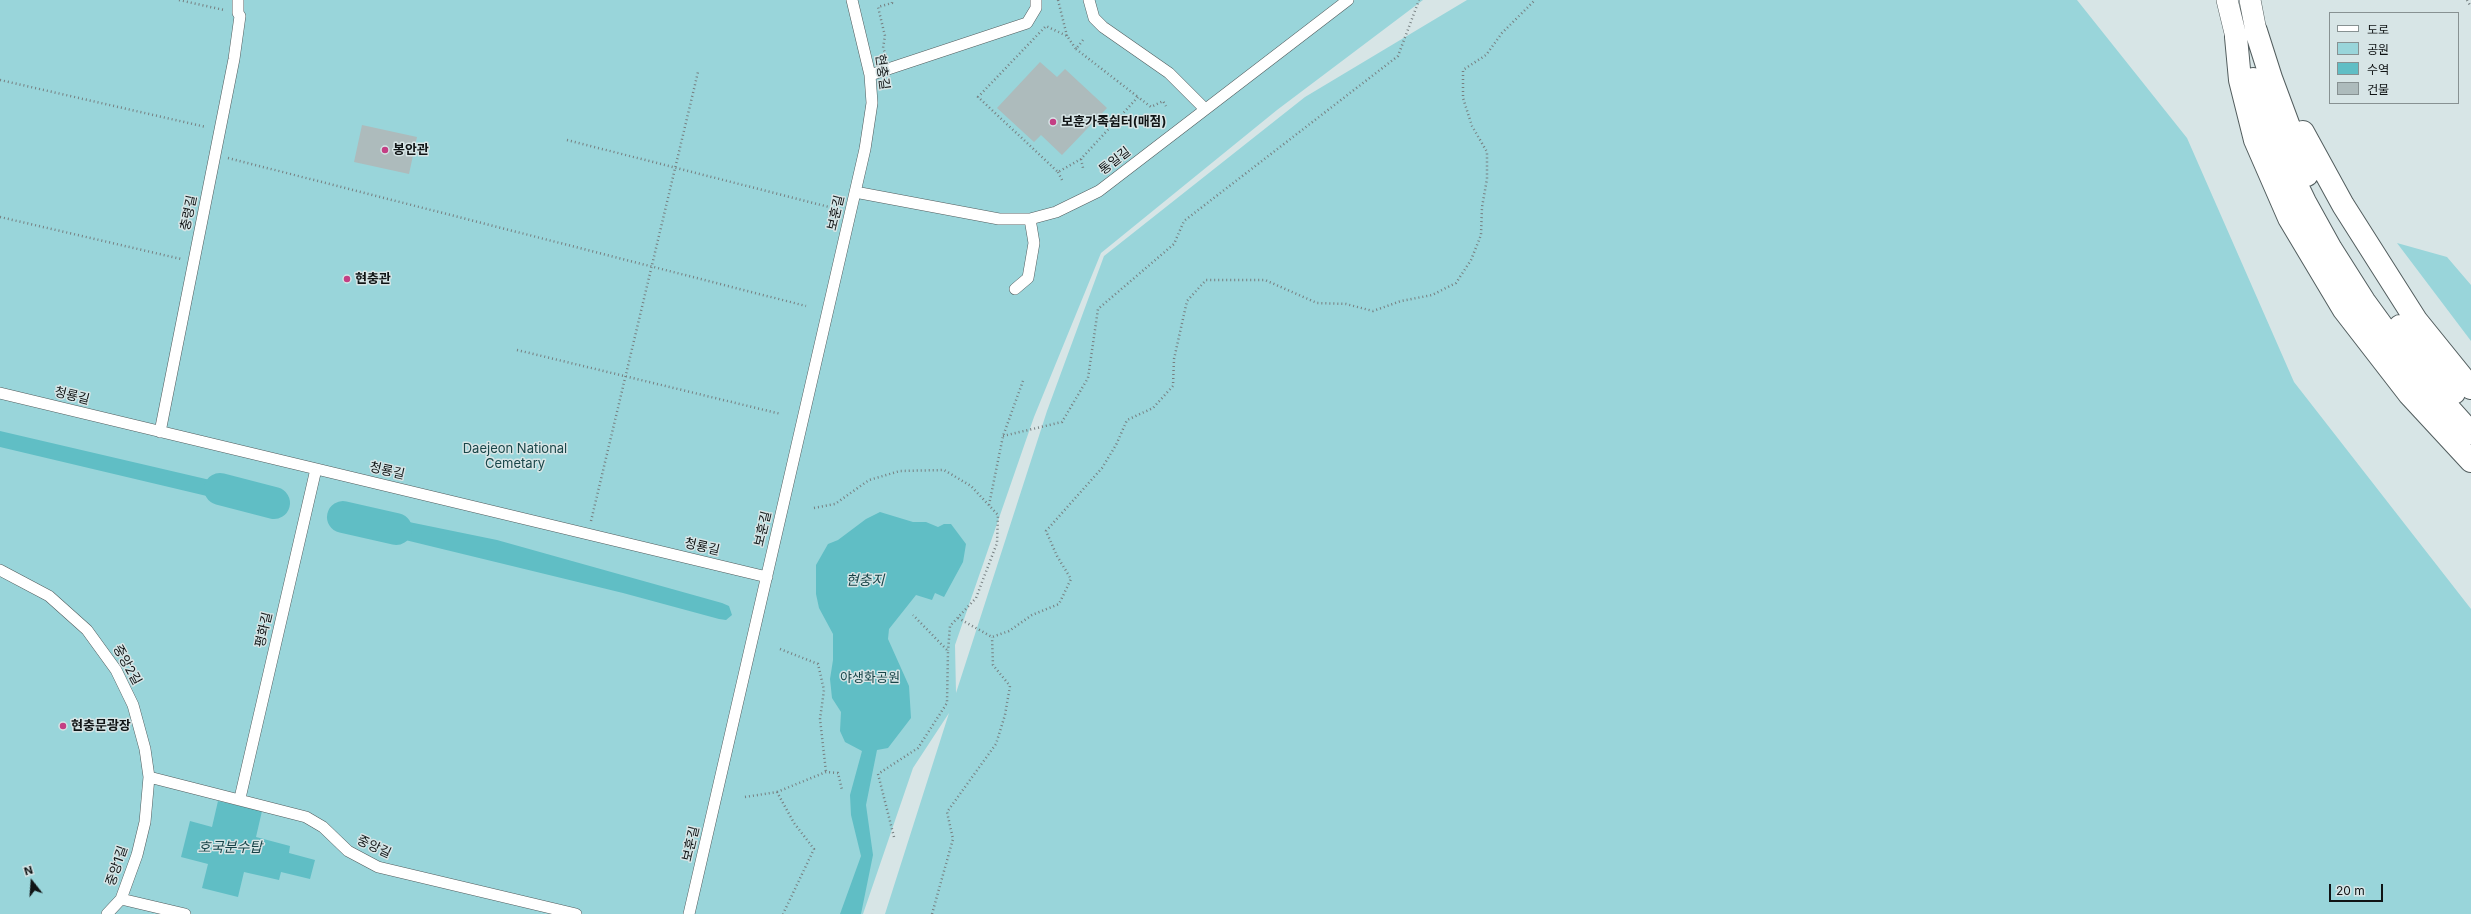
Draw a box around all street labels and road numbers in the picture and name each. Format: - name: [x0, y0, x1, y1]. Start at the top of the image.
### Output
- street label: 현충길: [872, 53, 892, 91]
- street label: 통일길: [1096, 144, 1134, 178]
- street label: 충령길: [178, 194, 200, 232]
- street label: 보훈길: [824, 194, 848, 232]
- street label: 청룡길: [53, 384, 91, 408]
- street label: 청룡길: [368, 459, 406, 483]
- street label: 보훈길: [751, 510, 775, 548]
- street label: 청룡길: [683, 535, 721, 559]
- street label: 평화길: [252, 611, 276, 649]
- street label: 중앙2길: [110, 642, 144, 688]
- street label: 보훈길: [679, 825, 703, 863]
- street label: 중앙길: [354, 832, 394, 862]
- street label: 중앙1길: [103, 844, 131, 888]

